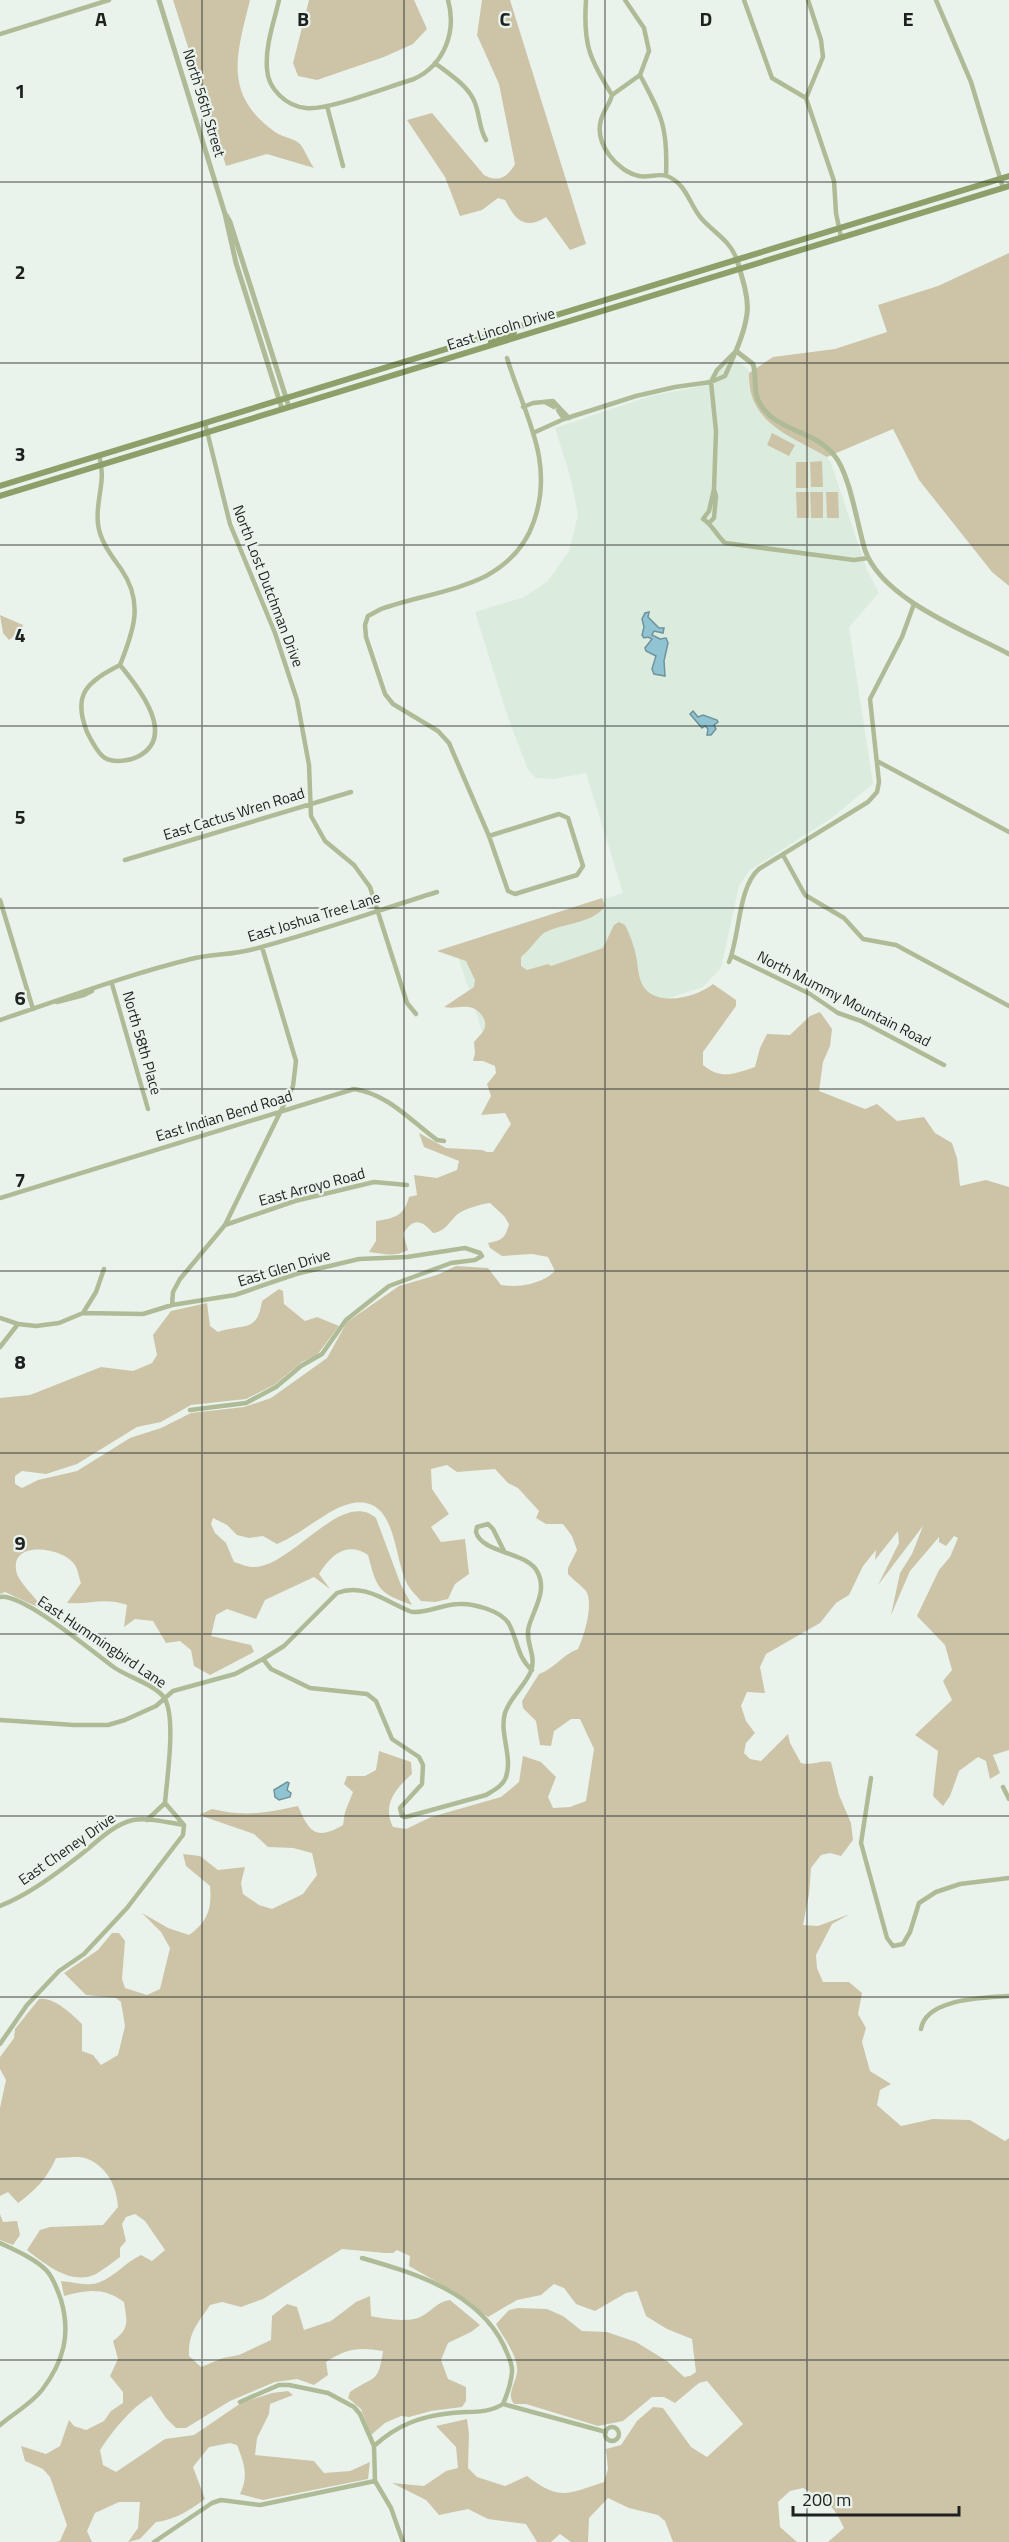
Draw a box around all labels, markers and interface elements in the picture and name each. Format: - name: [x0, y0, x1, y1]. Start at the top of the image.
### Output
- text: A: [95, 3, 107, 34]
- text: B: [297, 3, 309, 34]
- text: C: [500, 3, 511, 34]
- text: D: [700, 3, 712, 34]
- text: E: [902, 3, 914, 34]
- street label: North 56th Street: [177, 46, 232, 160]
- text: 1: [14, 75, 26, 106]
- text: 2: [14, 256, 26, 287]
- street label: East Lincoln Drive: [444, 301, 558, 356]
- text: 3: [14, 438, 26, 469]
- street label: North Lost Dutchman Drive: [227, 501, 310, 670]
- text: 4: [14, 619, 26, 650]
- street label: East Cactus Wren Road: [160, 781, 307, 846]
- text: 5: [14, 801, 26, 832]
- street label: East Joshua Tree Lane: [245, 885, 383, 948]
- street label: North Mummy Mountain Road: [753, 945, 935, 1052]
- text: 6: [14, 982, 26, 1013]
- street label: North 58th Place: [117, 988, 168, 1098]
- street label: East Indian Bend Road: [153, 1084, 295, 1147]
- street label: East Arroyo Road: [256, 1161, 368, 1212]
- text: 7: [14, 1164, 26, 1195]
- street label: East Glen Drive: [235, 1243, 333, 1293]
- text: 8: [14, 1346, 26, 1377]
- text: 9: [14, 1527, 26, 1558]
- street label: East Hummingbird Lane: [33, 1590, 171, 1693]
- street label: East Cheney Drive: [13, 1806, 120, 1891]
- scale bar: [793, 2479, 960, 2517]
- text: 200 m: [802, 2486, 851, 2513]

